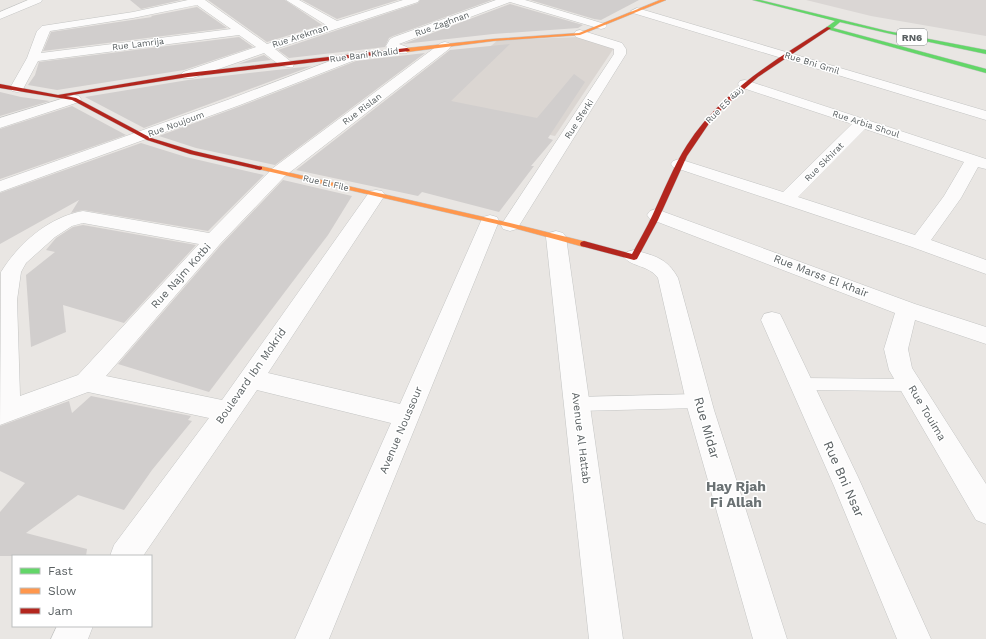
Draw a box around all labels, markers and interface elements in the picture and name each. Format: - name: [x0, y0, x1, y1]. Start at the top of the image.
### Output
- street label: Rue Zaghnan: [413, 10, 471, 38]
- street label: Rue Arekman: [271, 22, 329, 50]
- road number: RN6: [897, 29, 927, 45]
- street label: Rue Lamrija: [111, 36, 165, 52]
- street label: Rue Bani Khalid: [329, 46, 399, 64]
- street label: Rue Bni Gmil: [783, 50, 841, 76]
- street label: Rue E5 زنقة: [704, 85, 745, 126]
- street label: Rue Rislan: [341, 91, 383, 127]
- street label: Rue Sferki: [562, 97, 596, 141]
- street label: Rue Arbia Shoul: [831, 108, 901, 140]
- street label: Rue Noujoum: [147, 109, 205, 139]
- street label: Rue Skhirat: [803, 140, 846, 183]
- street label: Rue El File: [302, 173, 350, 193]
- street label: Rue Najm Kotbi: [148, 241, 214, 311]
- street label: Rue Marss El Khair: [772, 252, 871, 300]
- street label: Boulevard Ibn Mokrid: [213, 326, 289, 426]
- street label: Rue Touima: [905, 383, 949, 443]
- street label: Avenue Noussour: [377, 384, 425, 476]
- street label: Avenue Al Hattab: [569, 392, 593, 484]
- street label: Rue Midar: [691, 395, 723, 461]
- street label: Rue Bni Nsar: [821, 439, 867, 519]
- district label: Hay Rjah Fi Allah: [706, 478, 766, 510]
- legend: [12, 555, 152, 627]
- text: Fast: [48, 564, 73, 578]
- text: Slow: [48, 584, 76, 598]
- text: Jam: [48, 604, 73, 618]

